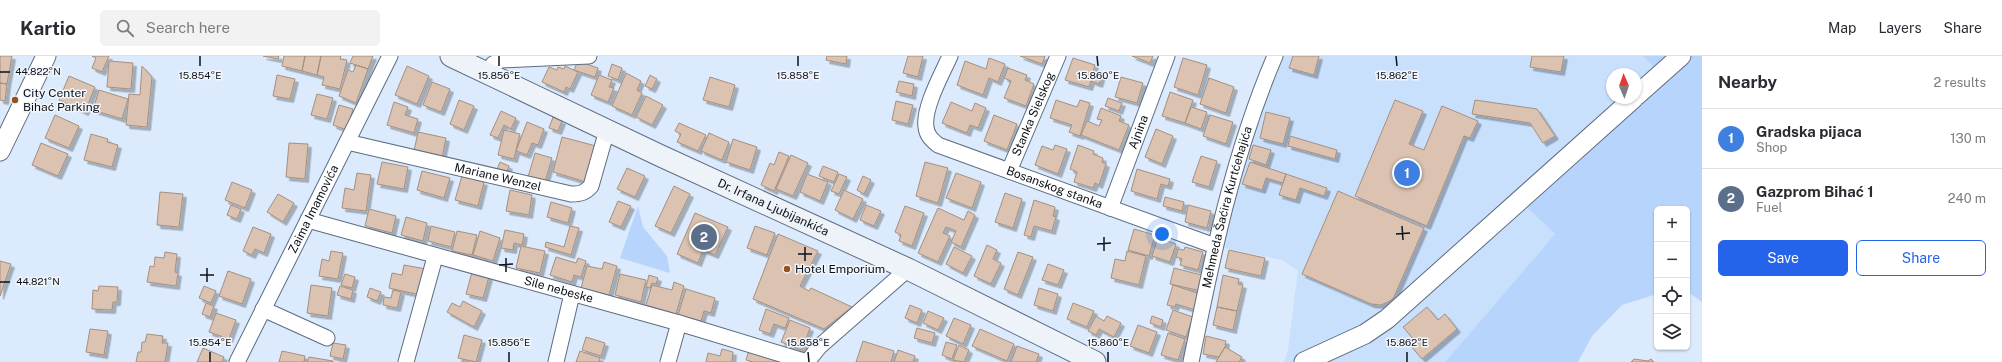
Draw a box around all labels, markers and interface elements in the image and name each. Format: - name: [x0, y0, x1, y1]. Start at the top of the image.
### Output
- search box: [100, 10, 380, 46]
- text: Kartio: [20, 17, 76, 39]
- icon: search: [114, 17, 136, 39]
- text: Search here: [146, 19, 230, 36]
- text: Map: [1828, 20, 1856, 36]
- text: Layers: [1878, 20, 1922, 36]
- text: Share: [1944, 20, 1982, 36]
- text: 44.822°N: [15, 65, 61, 77]
- north arrow: [1606, 68, 1642, 104]
- text: 15.854°E: [179, 69, 221, 81]
- text: 15.856°E: [478, 69, 520, 81]
- text: 15.858°E: [777, 69, 819, 81]
- text: 15.860°E: [1077, 69, 1119, 81]
- text: 15.862°E: [1376, 69, 1418, 81]
- street label: Stanka Sielskog: [1009, 70, 1057, 158]
- text: Nearby: [1718, 72, 1777, 92]
- text: 2 results: [1934, 75, 1986, 90]
- place label: City Center Bihać Parking: [23, 86, 100, 114]
- marker: City Center Bihać Parking: [10, 95, 20, 105]
- street label: Ajnina: [1126, 113, 1151, 151]
- text: Gradska pijaca: [1756, 123, 1862, 140]
- street label: Mehmeda Šaćira Kurtćehajića: [1199, 125, 1255, 289]
- text: 1: [1728, 131, 1734, 146]
- text: 130 m: [1950, 131, 1986, 146]
- text: Shop: [1756, 140, 1787, 155]
- pin: 1: [1394, 158, 1420, 188]
- street label: Mariane Wenzel: [453, 160, 543, 194]
- street label: Zaima Imamovića: [286, 163, 341, 256]
- street label: Bosanskog stanka: [1004, 164, 1105, 211]
- street label: Dr. Irfana Ljubijankića: [715, 176, 831, 239]
- text: Gazprom Bihać 1: [1756, 183, 1874, 200]
- text: 2: [1727, 191, 1735, 206]
- text: 240 m: [1948, 191, 1986, 206]
- text: Fuel: [1756, 200, 1782, 215]
- map controls: [1654, 206, 1690, 350]
- button: +: [1654, 206, 1690, 242]
- pin: 2: [691, 222, 717, 252]
- your location: [1152, 224, 1172, 244]
- button: Save: [1718, 240, 1848, 276]
- button: Share: [1856, 240, 1986, 276]
- button: −: [1654, 242, 1690, 278]
- place label: Hotel Emporium: [795, 262, 885, 276]
- marker: Hotel Emporium: [782, 264, 792, 274]
- street label: Sile nebeske: [522, 273, 595, 306]
- text: 44.821°N: [16, 275, 60, 287]
- button: locate: [1654, 278, 1690, 314]
- button: layers: [1654, 314, 1690, 350]
- text: 15.854°E: [189, 336, 231, 348]
- text: 15.856°E: [488, 336, 530, 348]
- text: 15.858°E: [787, 336, 829, 348]
- text: 15.860°E: [1087, 336, 1129, 348]
- text: 15.862°E: [1386, 336, 1428, 348]

